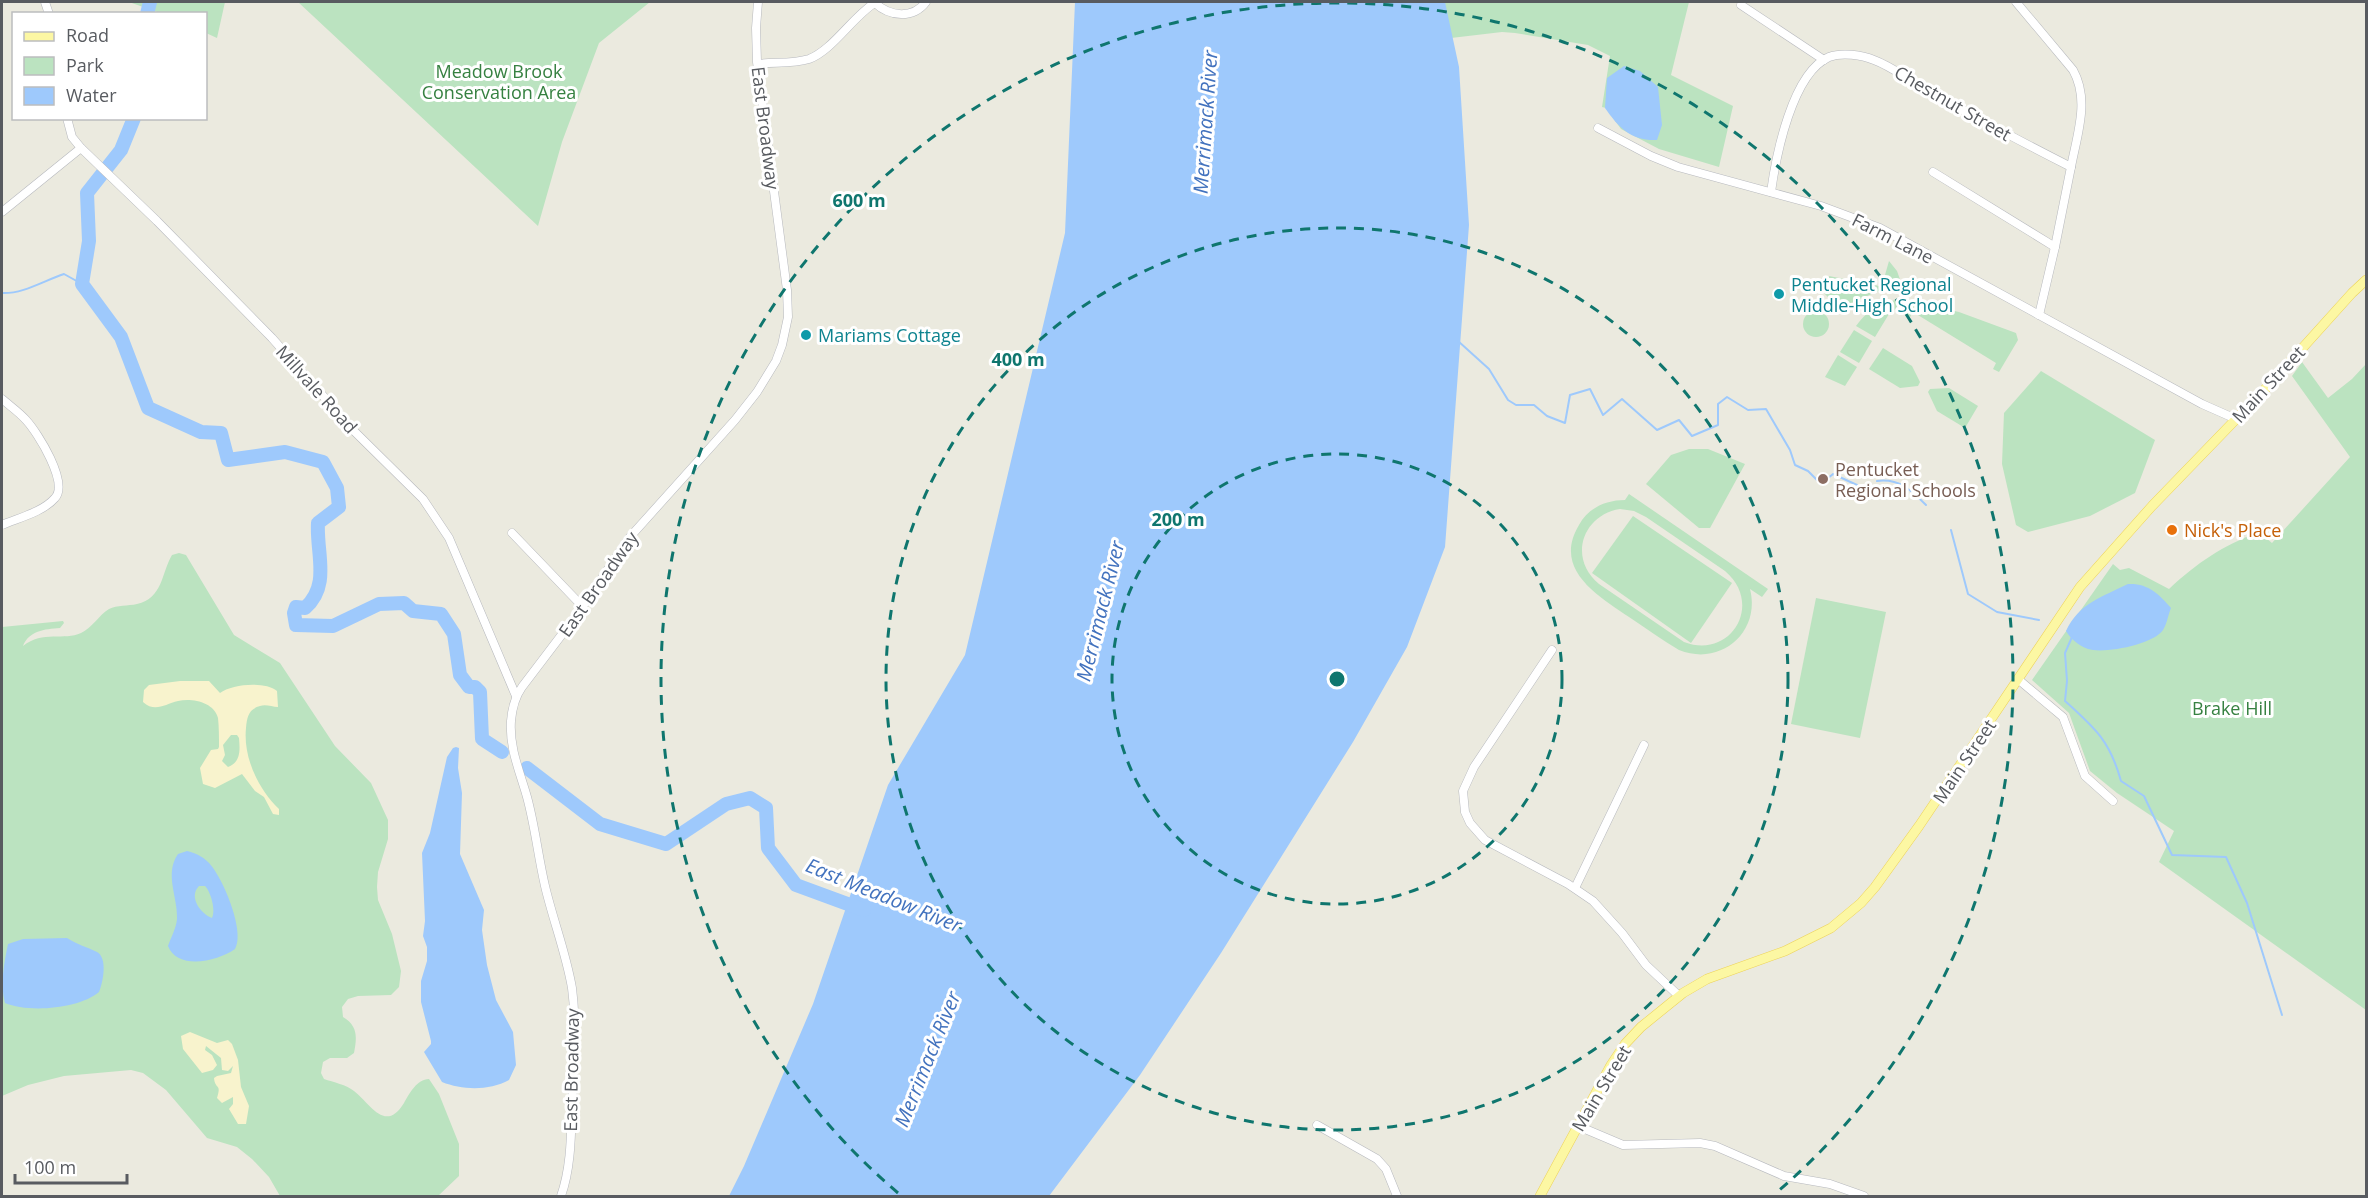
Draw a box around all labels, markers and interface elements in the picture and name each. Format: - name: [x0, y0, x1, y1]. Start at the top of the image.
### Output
- legend: [12, 12, 207, 120]
- text: Road: [66, 23, 109, 47]
- water label: Merrimack River: [1187, 48, 1224, 195]
- text: Park: [66, 53, 104, 77]
- park label: Meadow Brook Conservation Area: [422, 59, 576, 104]
- street label: Chestnut Street: [1890, 60, 2016, 146]
- street label: East Broadway: [747, 65, 786, 192]
- text: Water: [66, 83, 117, 107]
- text: 600 m: [832, 188, 886, 212]
- street label: Farm Lane: [1848, 207, 1938, 269]
- place label: Pentucket Regional Middle-High School: [1791, 272, 1953, 317]
- marker: Pentucket Regional Middle-High School: [1772, 287, 1786, 301]
- place label: Mariams Cottage: [818, 323, 961, 347]
- marker: Mariams Cottage: [799, 328, 813, 342]
- street label: Millvale Road: [271, 340, 363, 438]
- street label: Main Street: [2226, 340, 2310, 428]
- text: 400 m: [991, 347, 1045, 371]
- place label: Pentucket Regional Schools: [1835, 457, 1976, 502]
- marker: Pentucket Regional Schools: [1816, 472, 1830, 486]
- text: 200 m: [1151, 507, 1205, 531]
- place label: Nick's Place: [2184, 518, 2281, 542]
- marker: Nick's Place: [2165, 523, 2179, 537]
- street label: East Broadway: [553, 526, 644, 641]
- water label: Merrimack River: [1069, 537, 1131, 684]
- centre of rings: [1327, 669, 1347, 689]
- park label: Brake Hill: [2192, 696, 2272, 720]
- street label: Main Street: [1927, 714, 2001, 808]
- water label: East Meadow River: [802, 851, 967, 939]
- water label: Merrimack River: [888, 986, 967, 1131]
- street label: East Broadway: [558, 1007, 584, 1132]
- street label: Main Street: [1566, 1040, 1636, 1136]
- scale bar: [15, 1147, 128, 1185]
- text: 100 m: [24, 1155, 76, 1179]

